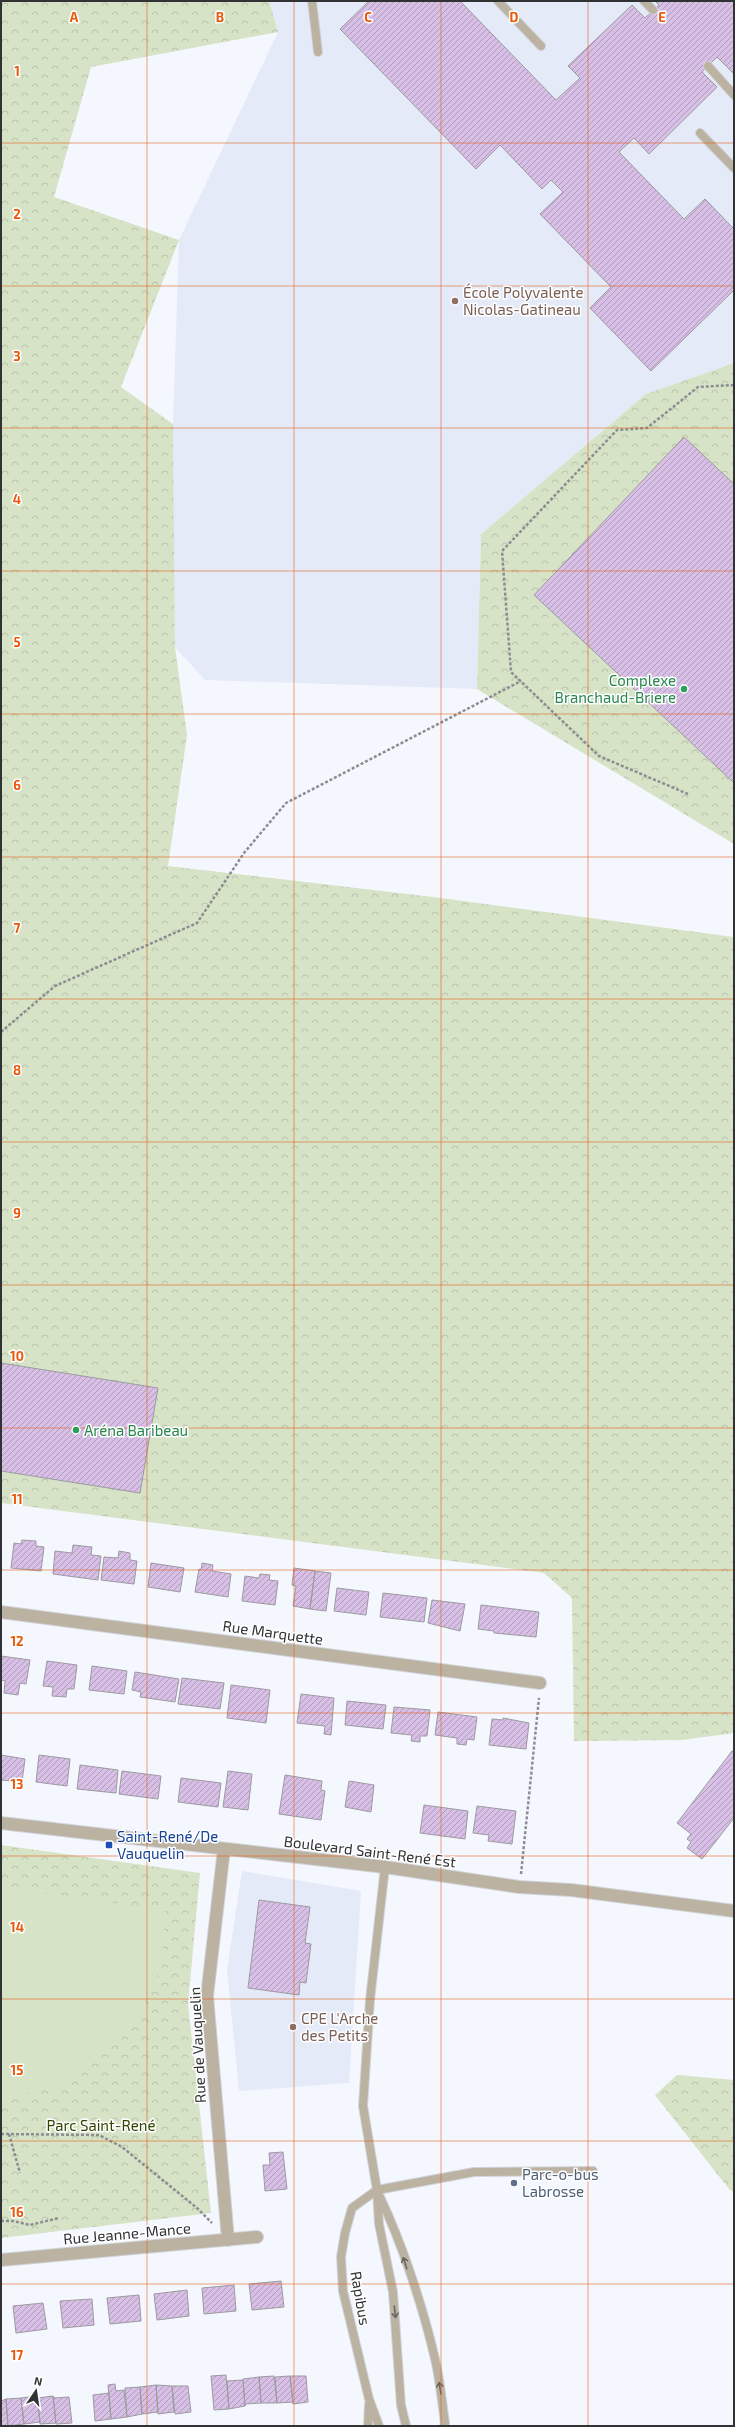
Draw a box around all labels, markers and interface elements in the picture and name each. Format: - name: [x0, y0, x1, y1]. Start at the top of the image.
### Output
- text: A: [70, 9, 79, 25]
- text: B: [216, 9, 224, 25]
- text: C: [364, 9, 372, 25]
- text: D: [510, 9, 519, 25]
- text: E: [658, 9, 666, 25]
- text: 1: [14, 63, 20, 79]
- text: 2: [13, 206, 21, 222]
- place label: École Polyvalente Nicolas-Gatineau: [463, 283, 583, 318]
- marker: École Polyvalente Nicolas-Gatineau: [450, 296, 460, 306]
- text: 3: [13, 348, 21, 364]
- text: 4: [13, 491, 21, 507]
- text: 5: [13, 634, 21, 650]
- place label: Complexe Branchaud-Briere: [555, 671, 676, 706]
- marker: Complexe Branchaud-Briere: [679, 684, 689, 694]
- text: 6: [13, 777, 21, 793]
- text: 7: [14, 920, 21, 936]
- text: 8: [13, 1062, 21, 1078]
- text: 9: [13, 1205, 21, 1221]
- text: 10: [10, 1348, 24, 1364]
- place label: Aréna Baribeau: [84, 1421, 188, 1439]
- marker: Aréna Baribeau: [71, 1425, 81, 1435]
- text: 11: [11, 1491, 23, 1507]
- street label: Rue Marquette: [222, 1616, 324, 1648]
- text: 12: [10, 1633, 24, 1649]
- text: 13: [11, 1776, 24, 1792]
- place label: Saint-René/De Vauquelin: [117, 1827, 218, 1862]
- street label: Boulevard Saint-René Est: [283, 1832, 457, 1871]
- marker: Saint-René/De Vauquelin: [104, 1840, 114, 1850]
- text: 14: [10, 1919, 24, 1935]
- street label: Rue de Vauquelin: [185, 1986, 209, 2104]
- place label: CPE L'Arche des Petits: [301, 2009, 378, 2044]
- marker: CPE L'Arche des Petits: [288, 2022, 298, 2032]
- text: 15: [11, 2062, 23, 2078]
- park label: Parc Saint-René: [46, 2116, 156, 2134]
- place label: Parc-o-bus Labrosse: [522, 2165, 599, 2200]
- marker: Parc-o-bus Labrosse: [509, 2178, 519, 2188]
- text: 16: [10, 2204, 24, 2220]
- street label: Rue Jeanne-Mance: [63, 2218, 191, 2248]
- one-way arrow: [401, 2256, 408, 2269]
- street label: Rapibus: [347, 2270, 375, 2326]
- one-way arrow: [392, 2305, 399, 2318]
- text: 17: [11, 2347, 23, 2363]
- north arrow: [16, 2371, 56, 2411]
- text: N: [33, 2374, 44, 2388]
- one-way arrow: [436, 2382, 444, 2395]

